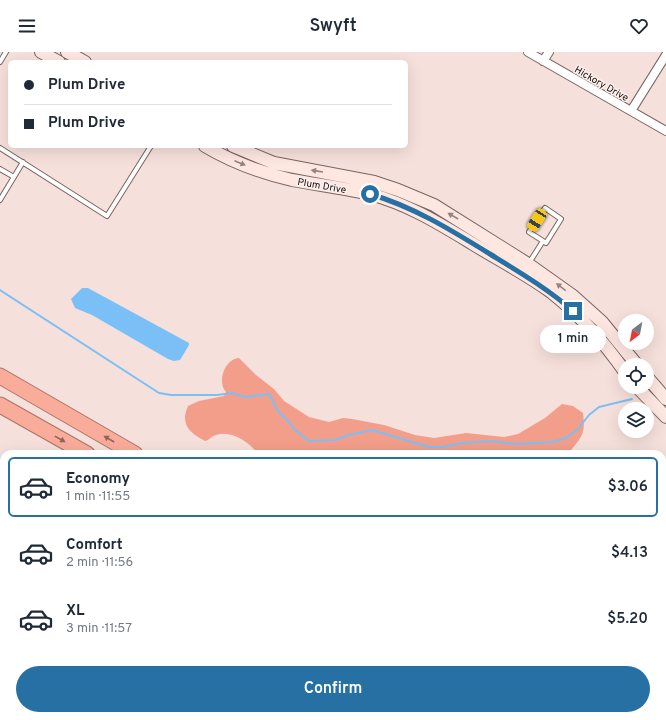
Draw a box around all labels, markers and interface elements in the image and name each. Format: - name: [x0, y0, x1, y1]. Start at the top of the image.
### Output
- icon: menu: [16, 15, 38, 37]
- text: Swyft: [309, 15, 357, 38]
- icon: heart: [628, 15, 650, 37]
- street label: Hickory Drive: [572, 64, 631, 105]
- text: Plum Drive: [48, 76, 125, 95]
- text: Plum Drive: [48, 114, 125, 133]
- one-way arrow: [234, 160, 246, 167]
- one-way arrow: [311, 168, 323, 174]
- street label: Plum Drive: [296, 176, 347, 197]
- route start: [361, 185, 379, 203]
- car: [525, 207, 549, 233]
- one-way arrow: [447, 212, 459, 219]
- one-way arrow: [556, 283, 567, 291]
- route end: [564, 302, 582, 320]
- north arrow: [618, 314, 654, 350]
- map controls: [618, 314, 654, 438]
- callout: 1 min: [540, 325, 606, 353]
- text: 1 min: [558, 331, 588, 347]
- button: locate: [618, 358, 654, 394]
- button: layers: [618, 402, 654, 438]
- one-way arrow: [54, 435, 66, 442]
- one-way arrow: [103, 435, 115, 442]
- icon: car: [18, 469, 54, 505]
- text: Economy: [66, 470, 130, 489]
- text: $3.06: [608, 478, 648, 497]
- text: 1 min · 11:55: [66, 489, 130, 505]
- icon: car: [18, 535, 54, 571]
- text: Comfort: [66, 536, 123, 555]
- text: $4.13: [611, 544, 648, 563]
- text: 2 min · 11:56: [66, 555, 133, 571]
- icon: car: [18, 601, 54, 637]
- text: XL: [66, 602, 84, 621]
- text: $5.20: [607, 610, 648, 629]
- text: 3 min · 11:57: [66, 621, 132, 637]
- button: Confirm: [16, 666, 650, 712]

